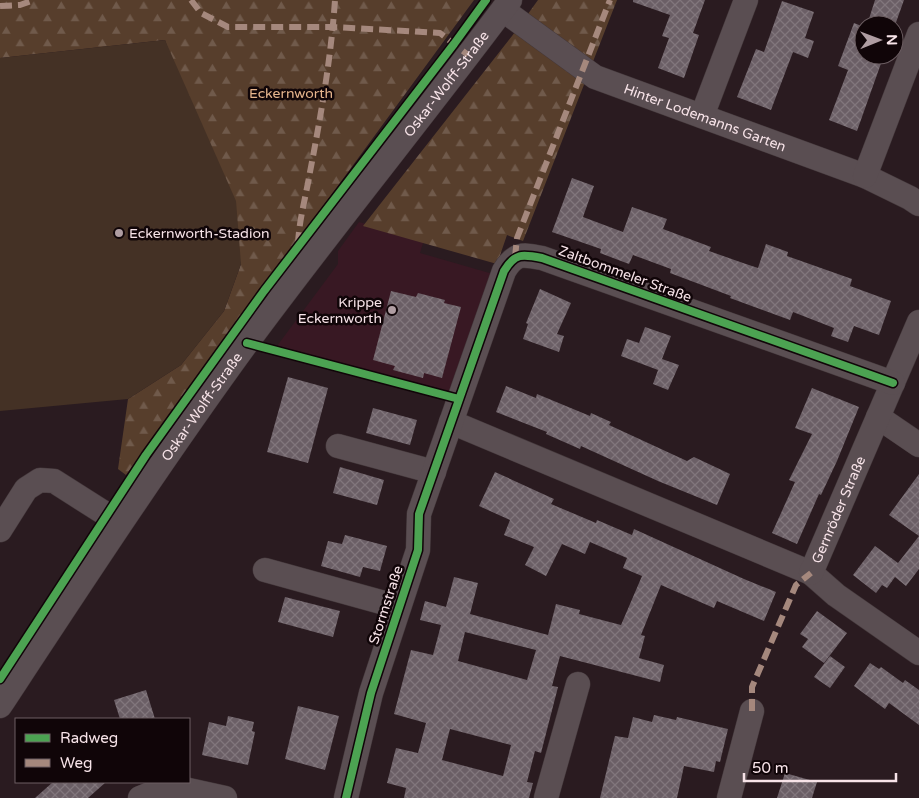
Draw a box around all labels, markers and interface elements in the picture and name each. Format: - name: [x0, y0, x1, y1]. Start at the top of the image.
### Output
- north arrow: [854, 15, 904, 65]
- street label: Oskar-Wolff-Straße: [400, 27, 492, 140]
- text: N: [883, 34, 900, 46]
- street label: Hinter Lodemanns Garten: [622, 80, 789, 155]
- park label: Eckernworth: [249, 85, 333, 102]
- place label: Eckernworth-Stadion: [129, 225, 269, 242]
- marker: Eckernworth-Stadion: [113, 227, 125, 239]
- street label: Zaltbommeler Straße: [556, 242, 694, 306]
- place label: Krippe Eckernworth: [298, 294, 382, 327]
- marker: Krippe Eckernworth: [386, 304, 398, 316]
- street label: Oskar-Wolff-Straße: [157, 349, 246, 464]
- street label: Gernröder Straße: [808, 453, 869, 566]
- street label: Stormstraße: [365, 563, 407, 647]
- legend: [15, 718, 190, 783]
- text: Radweg: [60, 729, 118, 747]
- scale bar: [744, 750, 896, 782]
- text: Weg: [60, 754, 92, 772]
- text: 50 m: [752, 759, 789, 777]

